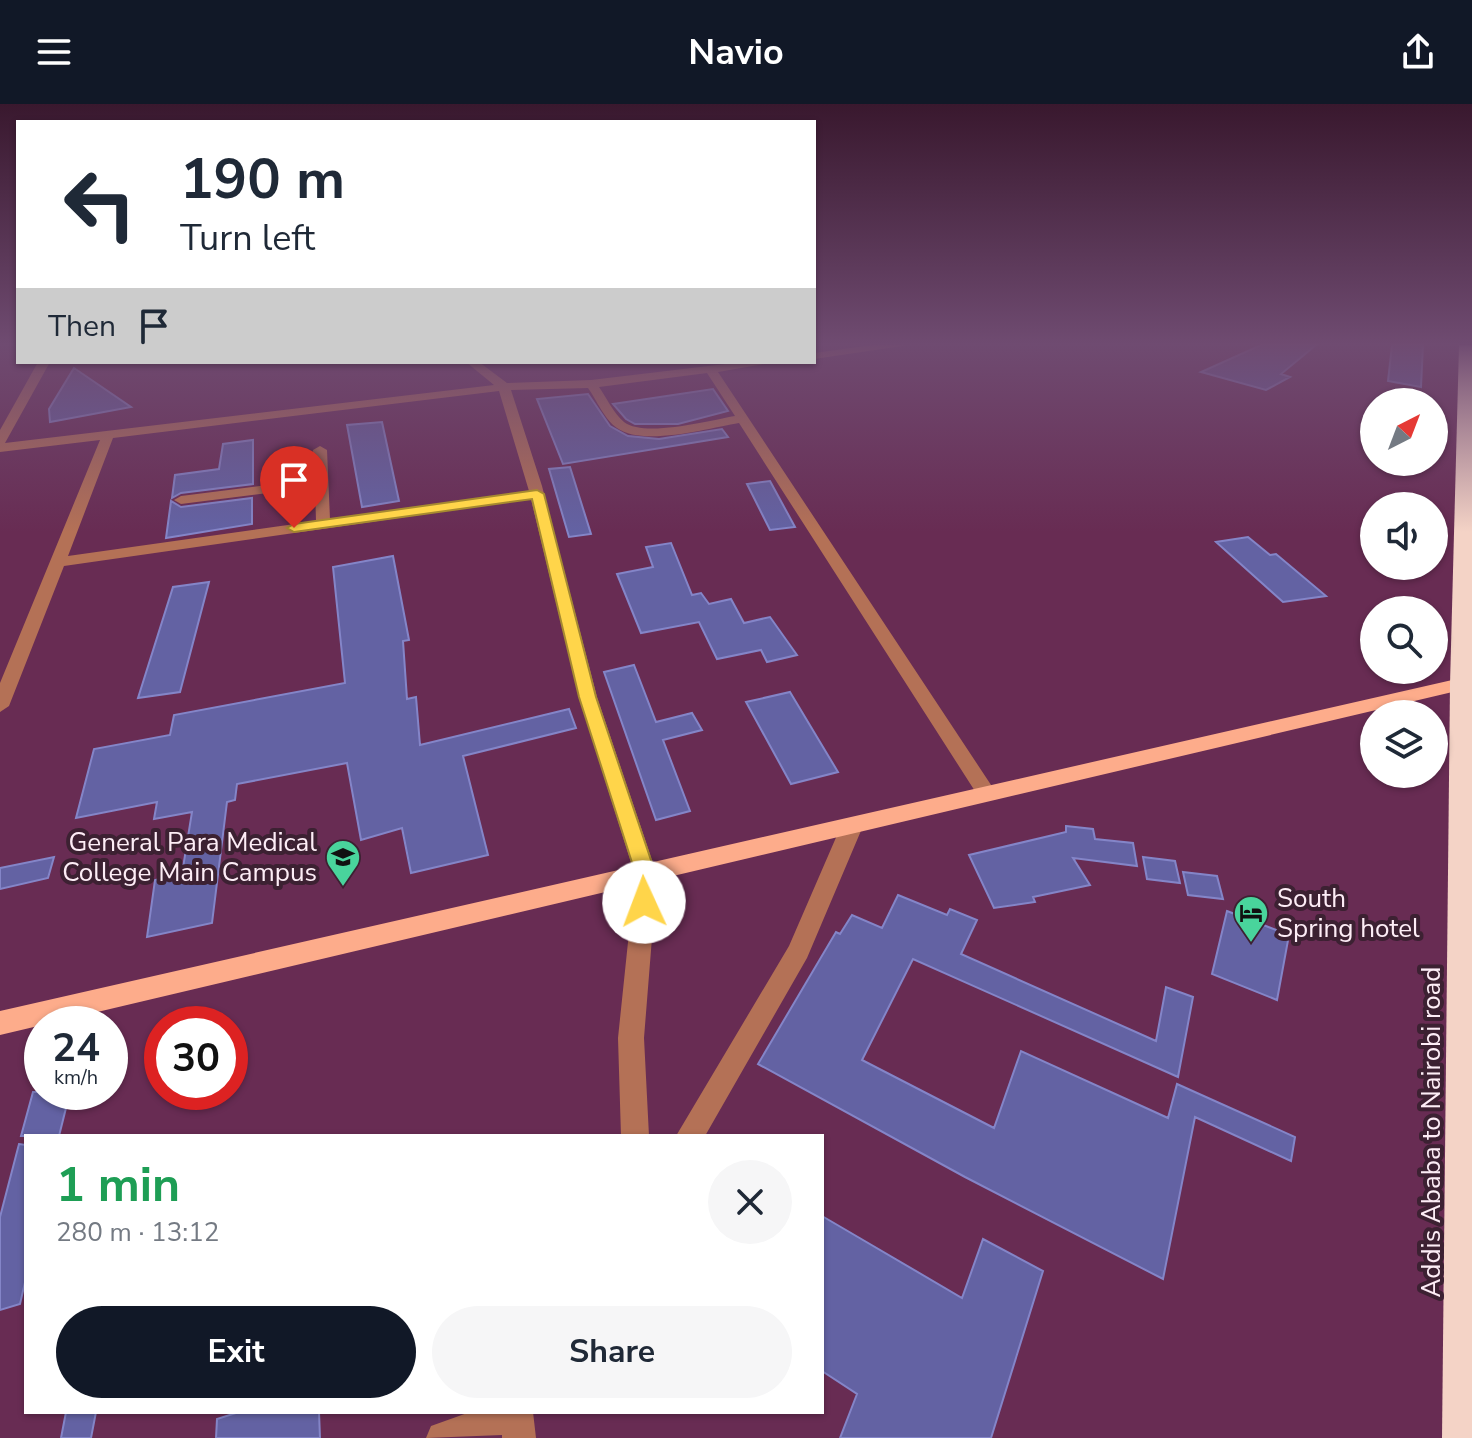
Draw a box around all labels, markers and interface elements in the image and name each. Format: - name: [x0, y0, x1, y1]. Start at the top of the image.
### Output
- text: Navio: [688, 28, 784, 77]
- icon: menu: [32, 30, 76, 74]
- icon: share: [1396, 30, 1440, 74]
- text: 190 m: [180, 141, 345, 218]
- icon: left: [48, 152, 152, 256]
- text: Turn left: [180, 214, 315, 263]
- icon: arrive: [132, 304, 176, 348]
- text: Then: [48, 306, 116, 347]
- north arrow: [1360, 388, 1448, 476]
- map controls: [1360, 388, 1448, 788]
- pin: [260, 446, 328, 528]
- icon: arrive: [272, 458, 316, 502]
- button: sound: [1360, 492, 1448, 580]
- button: search: [1360, 596, 1448, 684]
- button: layers: [1360, 700, 1448, 788]
- place label: General Para Medical College Main Campus: [62, 825, 317, 890]
- school or university icon: General Para Medical College Main Campus: [324, 838, 362, 888]
- position arrow: [602, 860, 686, 944]
- place label: South Spring hotel: [1277, 881, 1420, 946]
- hotel icon: South Spring hotel: [1232, 894, 1270, 944]
- street label: Addis Ababa to Nairobi road: [1414, 966, 1449, 1298]
- speed limit sign: 30: [144, 1006, 248, 1110]
- text: 24: [52, 1021, 100, 1075]
- text: km/h: [54, 1064, 98, 1091]
- text: 1 min: [56, 1152, 180, 1218]
- button: close: [708, 1160, 792, 1244]
- text: 280 m · 13:12: [56, 1215, 219, 1250]
- button: Exit: [56, 1306, 416, 1398]
- button: Share: [432, 1306, 792, 1398]

